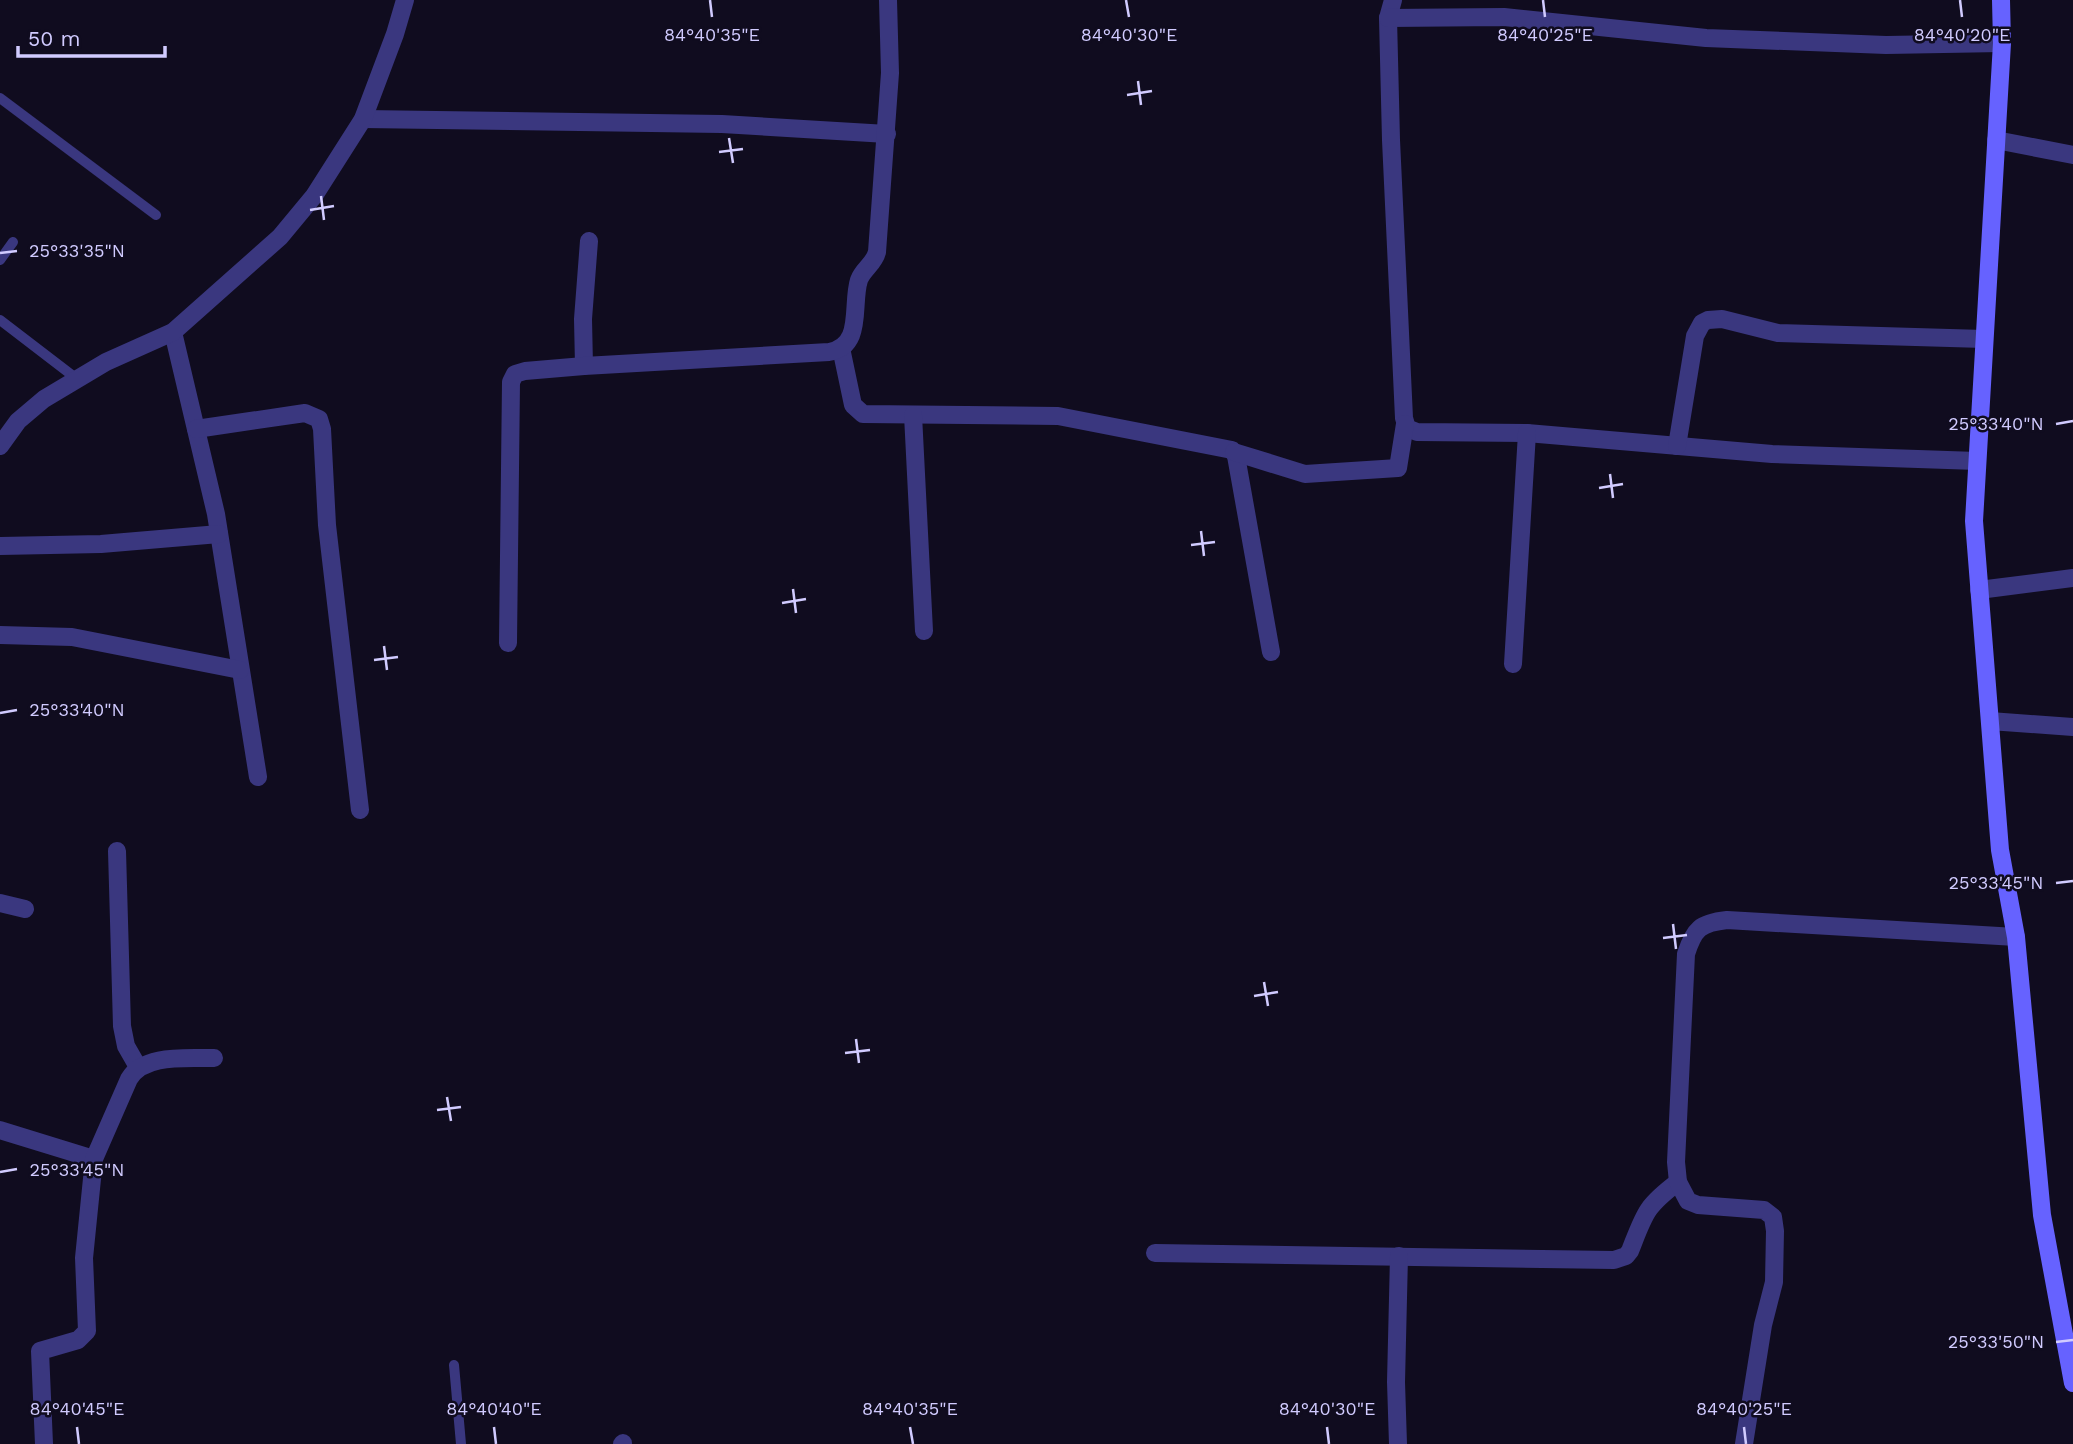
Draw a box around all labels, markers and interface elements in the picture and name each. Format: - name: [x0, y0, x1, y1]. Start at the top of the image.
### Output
- scale bar: [18, 14, 164, 58]
- text: 84°40'35"E: [664, 24, 760, 45]
- text: 84°40'30"E: [1081, 24, 1177, 45]
- text: 84°40'25"E: [1497, 24, 1593, 45]
- text: 84°40'20"E: [1914, 24, 2010, 45]
- text: 50 m: [28, 26, 80, 51]
- text: 25°33'35"N: [29, 240, 125, 261]
- text: 25°33'40"N: [1948, 413, 2044, 434]
- text: 25°33'40"N: [29, 699, 125, 720]
- text: 25°33'45"N: [1949, 872, 2043, 893]
- text: 25°33'45"N: [30, 1159, 124, 1180]
- text: 25°33'50"N: [1948, 1331, 2044, 1352]
- text: 84°40'45"E: [30, 1398, 124, 1419]
- text: 84°40'40"E: [446, 1398, 542, 1419]
- text: 84°40'35"E: [862, 1398, 958, 1419]
- text: 84°40'30"E: [1279, 1398, 1375, 1419]
- text: 84°40'25"E: [1696, 1398, 1792, 1419]

